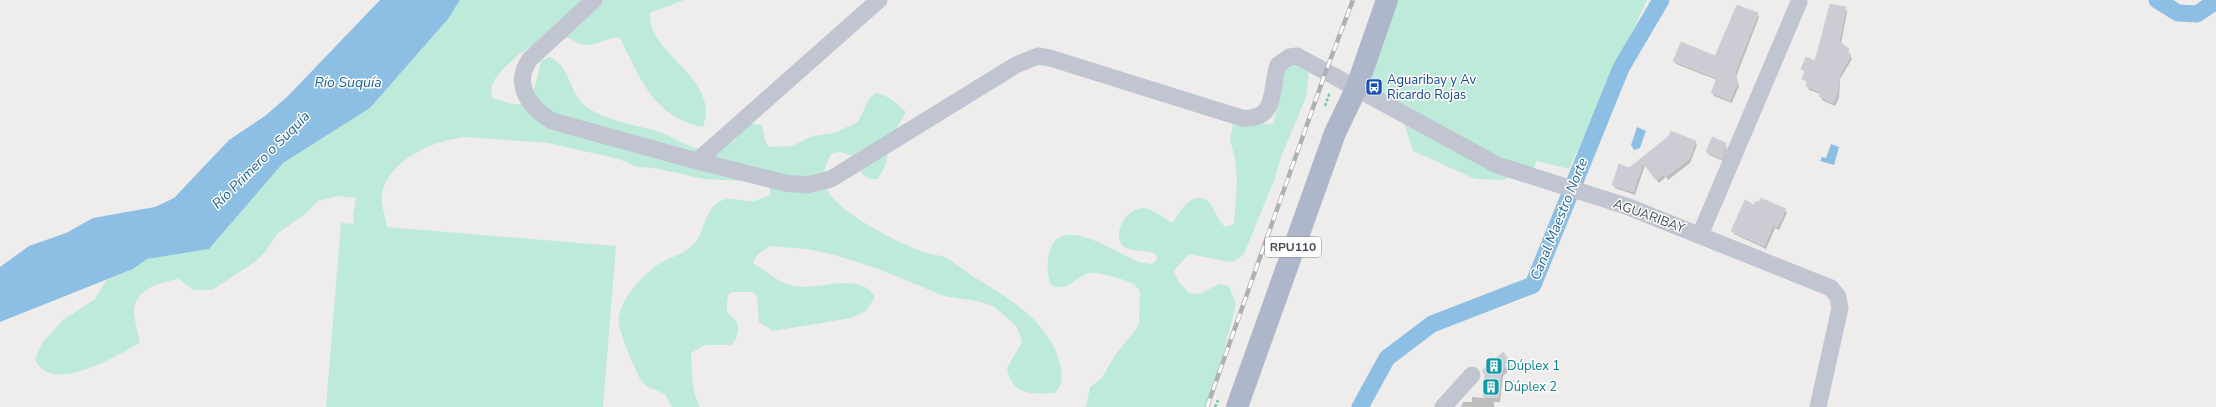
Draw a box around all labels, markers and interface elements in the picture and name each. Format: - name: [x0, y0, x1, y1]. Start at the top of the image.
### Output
- place label: Aguaribay y Av Ricardo Rojas: [1387, 71, 1476, 104]
- water label: Río Suquía: [314, 73, 382, 92]
- bus stop icon: Aguaribay y Av Ricardo Rojas: [1364, 77, 1384, 97]
- water label: Río Primero o Suquía: [208, 107, 314, 213]
- water label: Canal Maestro Norte: [1526, 155, 1592, 283]
- street label: AGUARIBAY: [1611, 195, 1687, 237]
- road number: RPU110: [1265, 237, 1321, 257]
- building icon: Dúplex 1: [1484, 356, 1504, 376]
- place label: Dúplex 1: [1507, 357, 1560, 375]
- building icon: Dúplex 2: [1481, 377, 1501, 397]
- place label: Dúplex 2: [1504, 378, 1557, 396]

